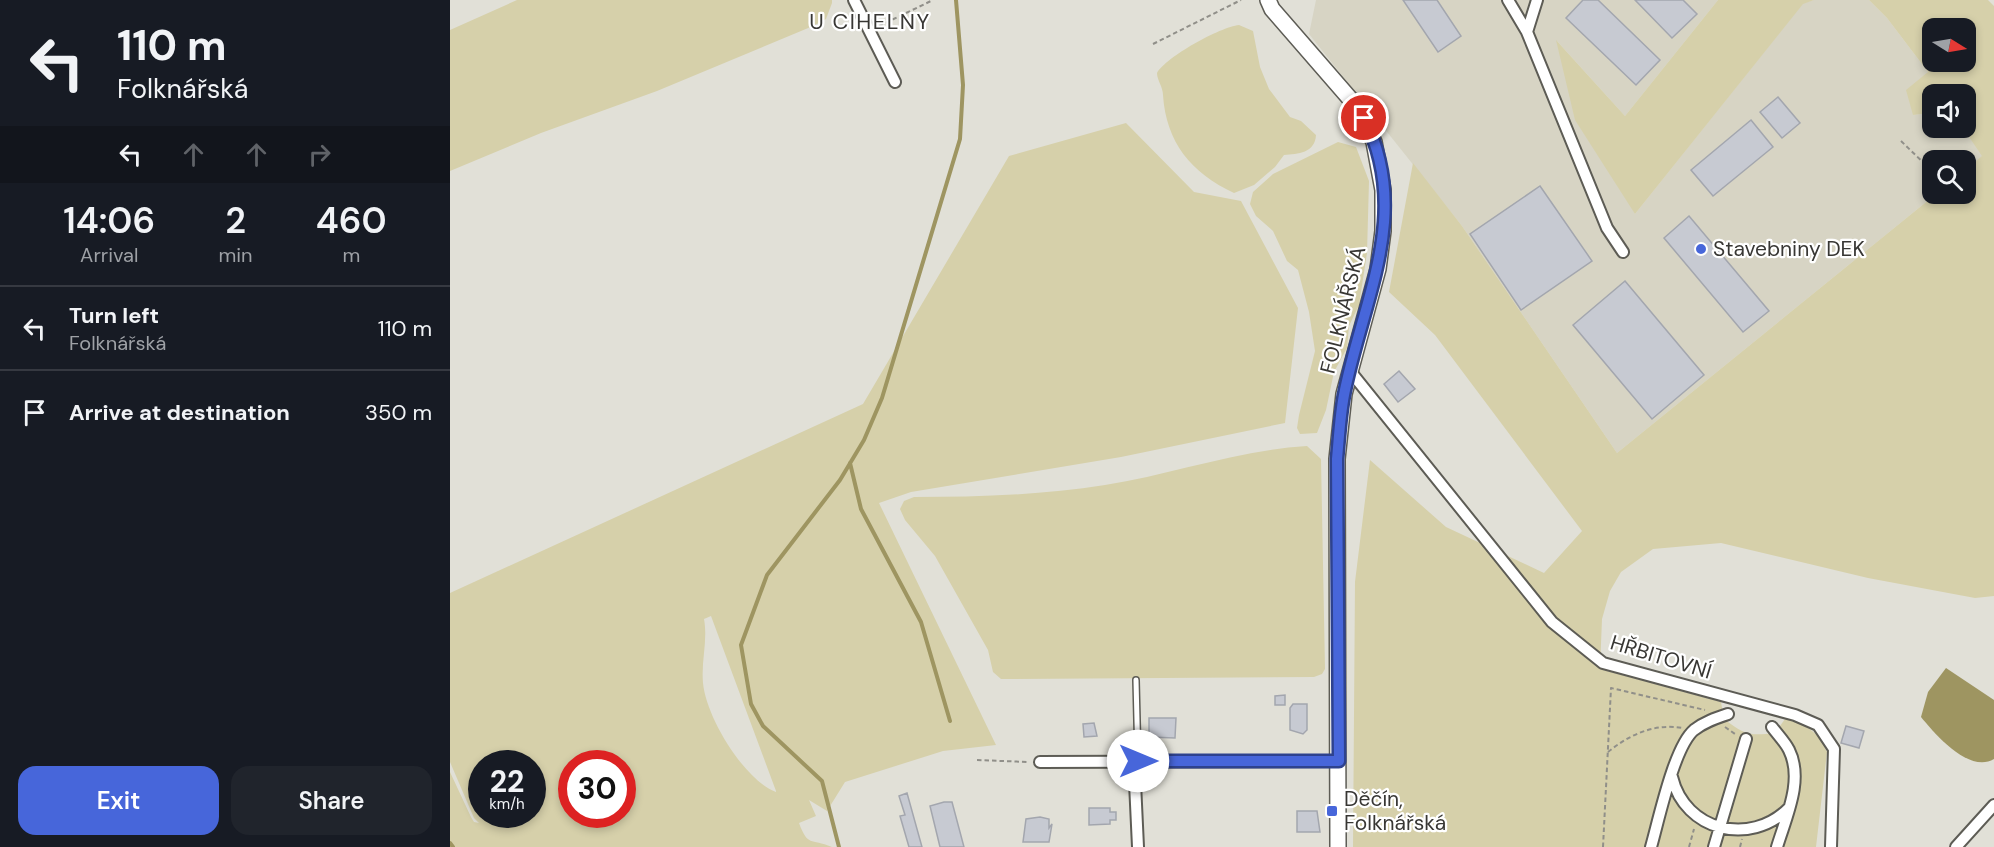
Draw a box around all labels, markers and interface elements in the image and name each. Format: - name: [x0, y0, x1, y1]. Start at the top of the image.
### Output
- district label: U CIHELNY: [809, 7, 931, 36]
- text: 110 m: [117, 18, 227, 73]
- north arrow: [1922, 18, 1976, 72]
- map controls: [1922, 18, 1976, 204]
- icon: left: [18, 24, 96, 102]
- text: Folknářská: [117, 71, 248, 106]
- button: sound: [1922, 84, 1976, 138]
- pin: [1338, 92, 1389, 143]
- icon: arrive: [1347, 101, 1380, 134]
- icon: left: [114, 138, 147, 171]
- icon: ahead: [177, 138, 210, 171]
- icon: ahead: [240, 138, 273, 171]
- icon: right: [303, 138, 336, 171]
- button: search: [1922, 150, 1976, 204]
- text: 14:06: [63, 197, 155, 244]
- text: 2: [225, 197, 246, 244]
- text: 460: [316, 197, 387, 244]
- place label: Stavebniny DEK: [1713, 235, 1865, 263]
- text: Arrival: [80, 242, 138, 268]
- text: min: [219, 242, 253, 268]
- text: m: [342, 242, 360, 268]
- marker: Stavebniny DEK: [1694, 242, 1708, 256]
- street label: FOLKNÁŘSKÁ: [1314, 243, 1372, 377]
- text: Turn left: [69, 301, 159, 330]
- icon: left: [18, 312, 51, 345]
- text: 110 m: [378, 314, 432, 343]
- text: Folknářská: [69, 330, 166, 356]
- icon: arrive: [18, 396, 51, 429]
- text: Arrive at destination: [69, 398, 290, 427]
- text: 350 m: [365, 398, 432, 427]
- street label: HŘBITOVNÍ: [1607, 628, 1715, 686]
- position arrow: [1106, 729, 1170, 793]
- speed limit sign: 30: [558, 750, 636, 828]
- text: 22: [490, 762, 524, 801]
- button: Exit: [18, 766, 219, 835]
- button: Share: [231, 766, 432, 835]
- place label: Děčín, Folknářská: [1344, 785, 1446, 837]
- text: km/h: [489, 794, 525, 814]
- marker: Děčín, Folknářská: [1325, 804, 1339, 818]

